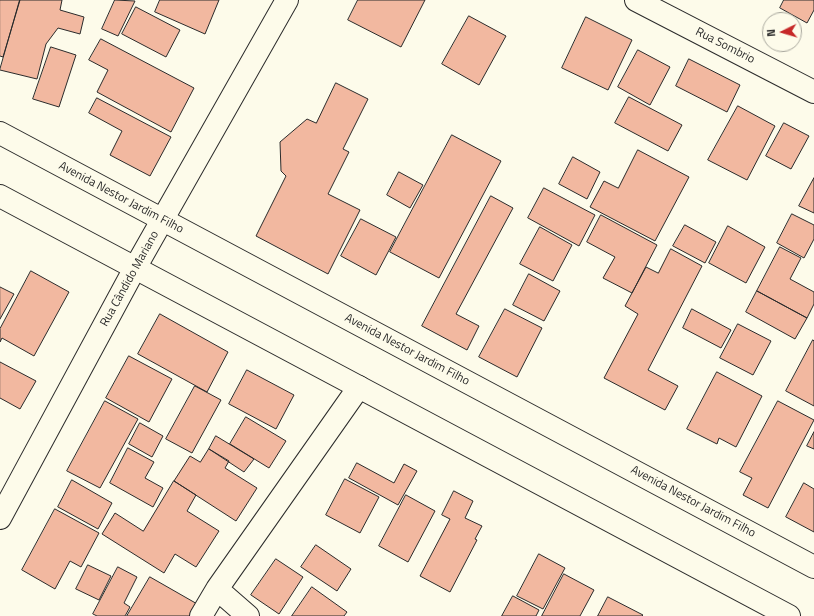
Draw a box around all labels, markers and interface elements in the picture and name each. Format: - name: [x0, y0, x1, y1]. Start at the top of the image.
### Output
- north arrow: [762, 12, 802, 52]
- street label: Rua Sombrio: [693, 25, 757, 67]
- text: N: [763, 28, 779, 37]
- street label: Avenida Nestor Jardim Filho: [56, 159, 186, 237]
- street label: Rua Cândido Mariano: [98, 229, 162, 329]
- street label: Avenida Nestor Jardim Filho: [342, 311, 472, 389]
- street label: Avenida Nestor Jardim Filho: [628, 463, 758, 541]

